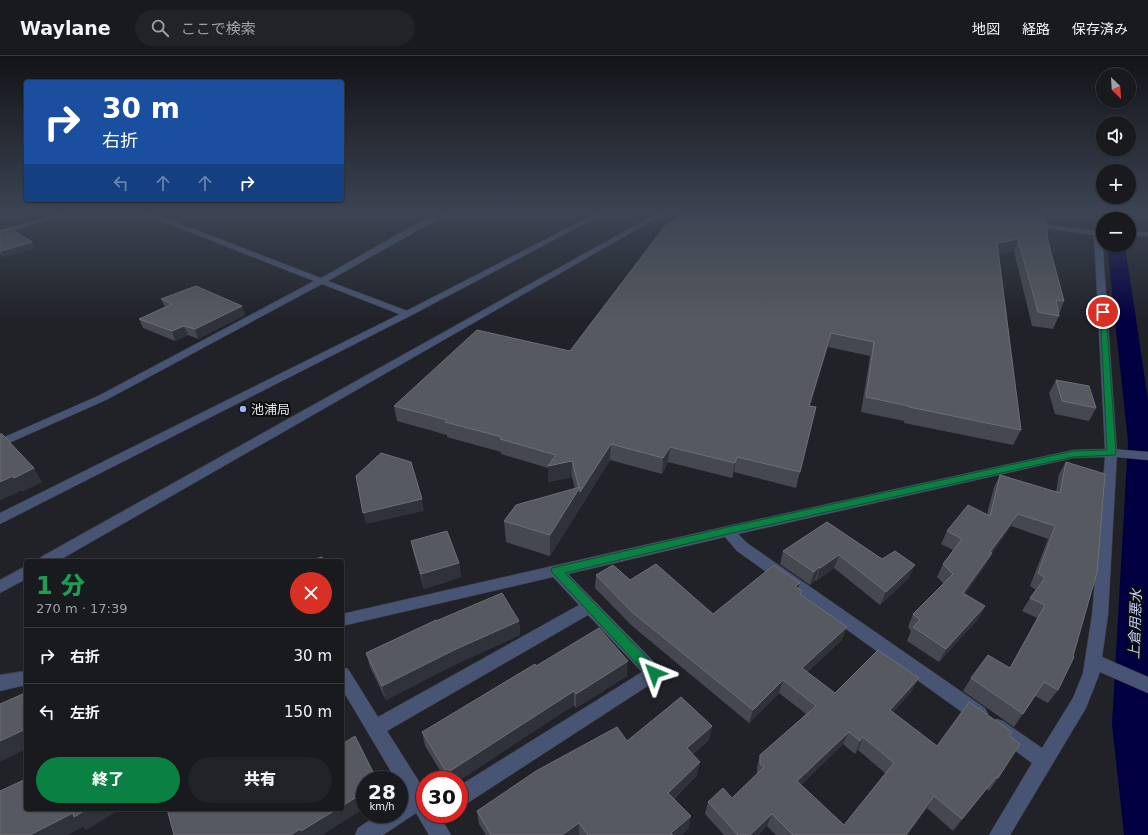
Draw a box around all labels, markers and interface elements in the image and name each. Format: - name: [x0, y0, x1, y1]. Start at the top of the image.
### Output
- search box: [135, 10, 415, 46]
- text: Waylane: [20, 17, 111, 39]
- icon: search: [149, 17, 171, 39]
- text: ここで検索: [181, 20, 256, 38]
- text: 地図: [972, 21, 1000, 37]
- text: 経路: [1022, 21, 1050, 37]
- text: 保存済み: [1072, 21, 1128, 37]
- north arrow: [1096, 68, 1136, 108]
- map controls: [1096, 68, 1136, 252]
- text: 30 m: [102, 92, 180, 125]
- icon: right: [36, 96, 88, 148]
- button: sound: [1096, 116, 1136, 156]
- text: 右折: [102, 130, 138, 151]
- button: +: [1096, 164, 1136, 204]
- icon: left: [110, 172, 132, 194]
- icon: ahead: [152, 172, 174, 194]
- icon: ahead: [194, 172, 216, 194]
- icon: right: [236, 172, 258, 194]
- button: −: [1096, 212, 1136, 252]
- pin: [1086, 295, 1120, 329]
- icon: arrive: [1092, 301, 1114, 323]
- place label: 池浦局: [251, 402, 290, 417]
- marker: 池浦局: [238, 404, 248, 414]
- text: 1 分: [36, 572, 85, 600]
- button: close: [290, 572, 332, 614]
- water label: 上倉用悪水: [1126, 587, 1144, 659]
- text: 270 m · 17:39: [36, 601, 127, 616]
- icon: right: [36, 645, 58, 667]
- text: 30 m: [294, 647, 332, 665]
- text: 右折: [70, 648, 100, 666]
- position arrow: [633, 652, 675, 694]
- icon: left: [36, 701, 58, 723]
- text: 150 m: [284, 703, 332, 721]
- text: 左折: [70, 704, 100, 722]
- button: 終了: [36, 757, 180, 803]
- button: 共有: [188, 757, 332, 803]
- speed limit sign: 30: [416, 771, 468, 823]
- text: 28: [368, 780, 396, 804]
- text: km/h: [369, 801, 395, 812]

